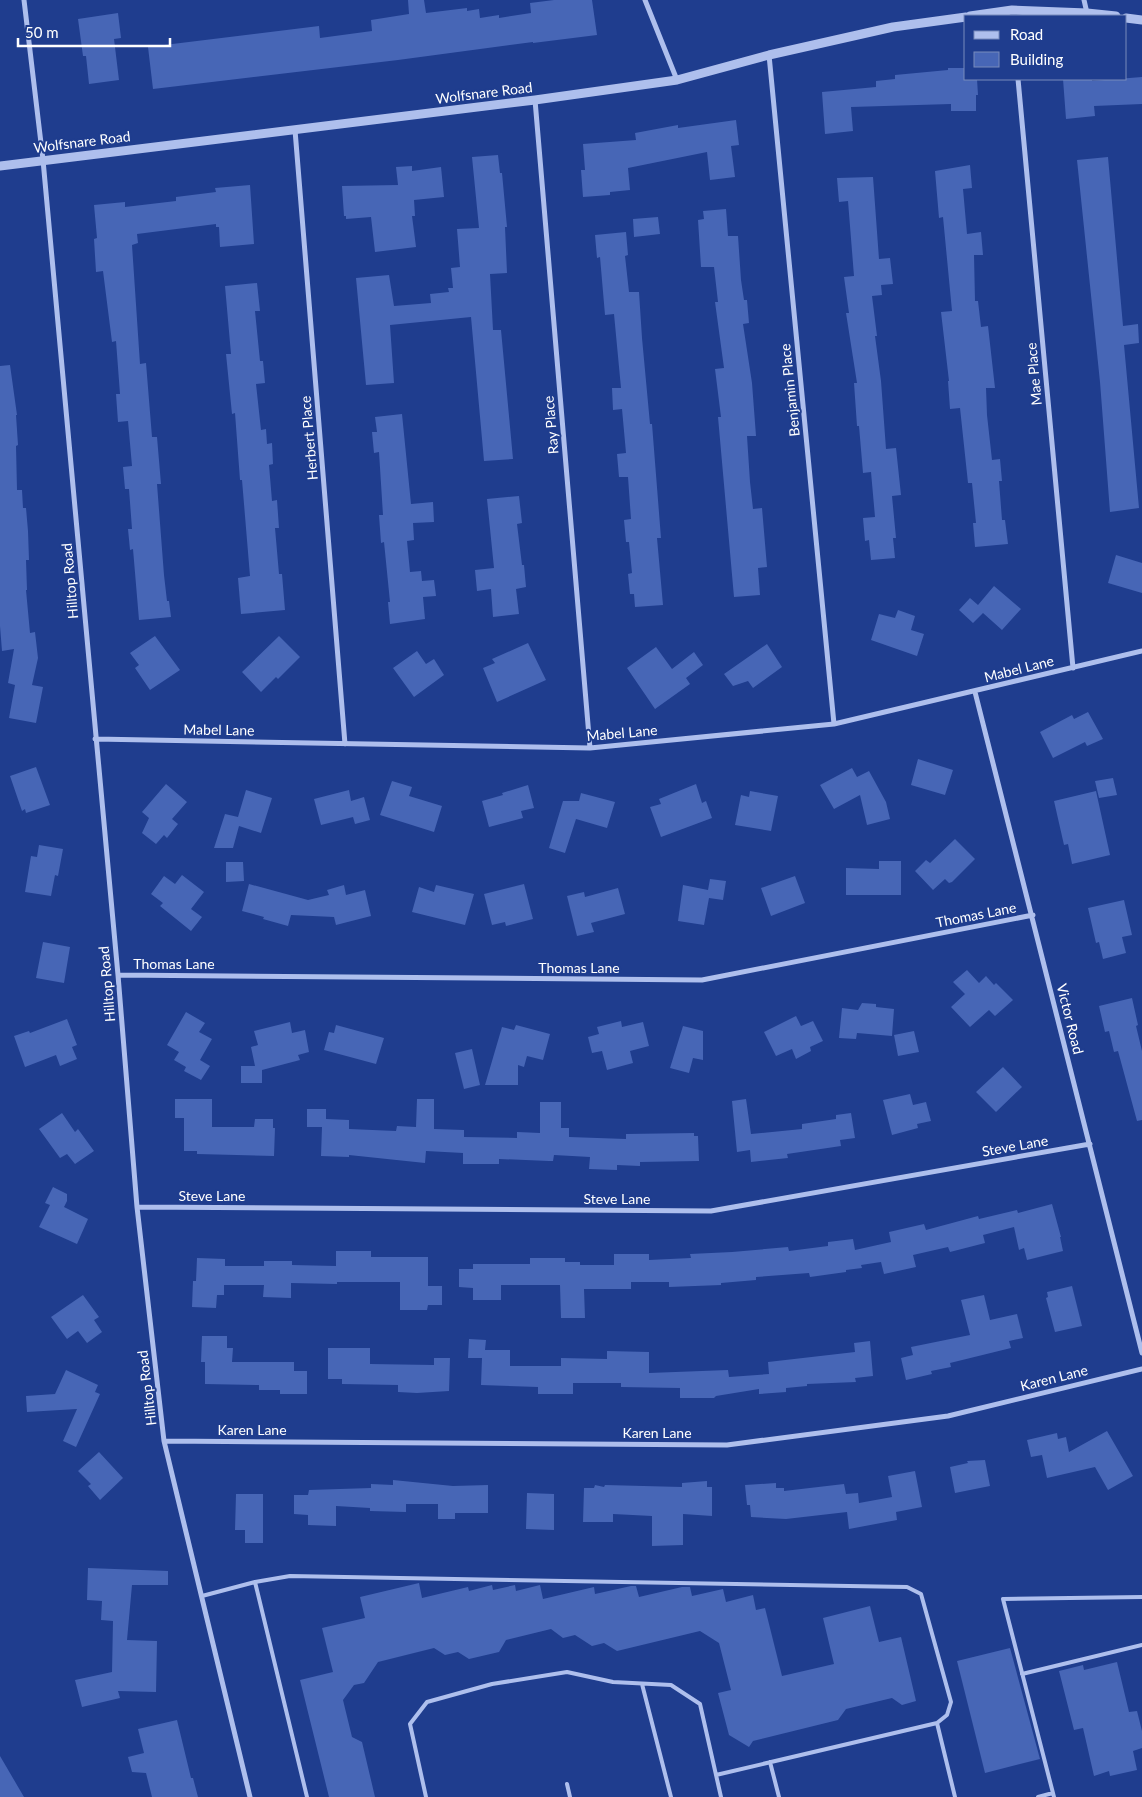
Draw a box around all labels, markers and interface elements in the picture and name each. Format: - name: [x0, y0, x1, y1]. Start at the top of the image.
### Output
- scale bar: [18, 15, 170, 47]
- legend: [964, 15, 1127, 80]
- text: 50 m: [25, 23, 59, 41]
- text: Road: [1010, 25, 1043, 43]
- text: Building: [1010, 50, 1063, 68]
- street label: Wolfsnare Road: [435, 78, 533, 107]
- street label: Wolfsnare Road: [33, 127, 131, 156]
- street label: Mae Place: [1022, 342, 1045, 406]
- street label: Benjamin Place: [776, 343, 803, 437]
- street label: Herbert Place: [296, 395, 321, 481]
- street label: Ray Place: [539, 395, 562, 455]
- street label: Hilltop Road: [58, 542, 81, 620]
- street label: Mabel Lane: [982, 652, 1055, 685]
- street label: Mabel Lane: [183, 720, 255, 739]
- street label: Mabel Lane: [586, 721, 658, 744]
- street label: Thomas Lane: [934, 898, 1017, 931]
- street label: Hilltop Road: [95, 945, 118, 1023]
- street label: Thomas Lane: [133, 955, 215, 972]
- street label: Thomas Lane: [538, 959, 620, 976]
- street label: Victor Road: [1054, 982, 1087, 1056]
- street label: Steve Lane: [981, 1131, 1049, 1160]
- street label: Steve Lane: [179, 1187, 245, 1204]
- street label: Steve Lane: [584, 1190, 650, 1207]
- street label: Hilltop Road: [133, 1349, 160, 1427]
- street label: Karen Lane: [1018, 1361, 1089, 1394]
- street label: Karen Lane: [217, 1421, 287, 1438]
- street label: Karen Lane: [622, 1424, 692, 1441]

